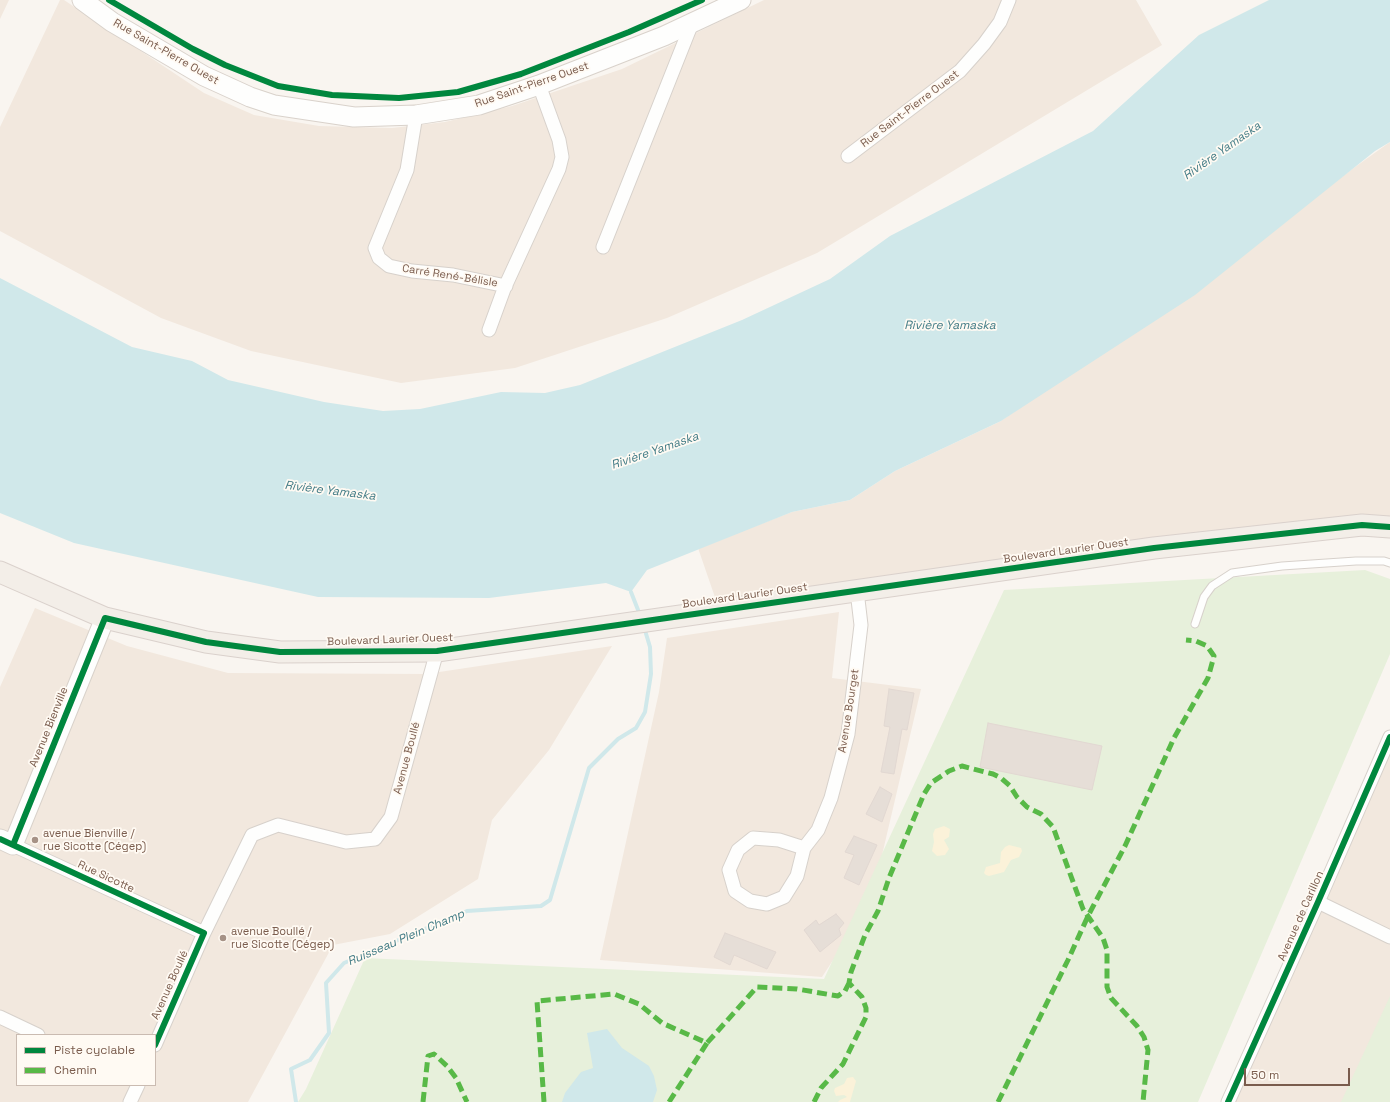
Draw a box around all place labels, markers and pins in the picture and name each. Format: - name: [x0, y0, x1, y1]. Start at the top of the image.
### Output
- place label: avenue Bienville / rue Sicotte (Cégep): [43, 827, 146, 853]
- marker: avenue Bienville / rue Sicotte (Cégep): [30, 835, 40, 845]
- place label: avenue Boullé / rue Sicotte (Cégep): [231, 925, 334, 951]
- marker: avenue Boullé / rue Sicotte (Cégep): [218, 933, 228, 943]

